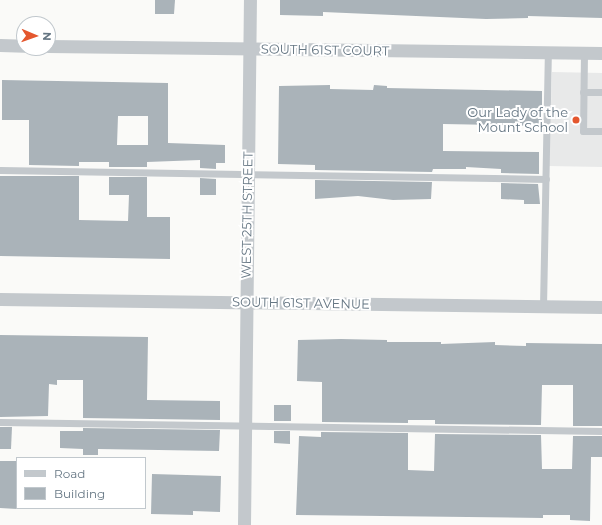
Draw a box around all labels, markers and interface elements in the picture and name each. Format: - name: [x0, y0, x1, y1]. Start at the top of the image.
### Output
- north arrow: [16, 16, 56, 56]
- text: N: [40, 32, 54, 41]
- street label: SOUTH 61ST COURT: [261, 41, 389, 59]
- place label: Our Lady of the Mount School: [467, 105, 568, 136]
- marker: Our Lady of the Mount School: [571, 115, 581, 125]
- street label: WEST 25TH STREET: [238, 151, 256, 279]
- street label: SOUTH 61ST AVENUE: [232, 294, 370, 312]
- legend: [16, 457, 146, 509]
- text: Road: [54, 466, 85, 481]
- text: Building: [54, 486, 105, 501]

